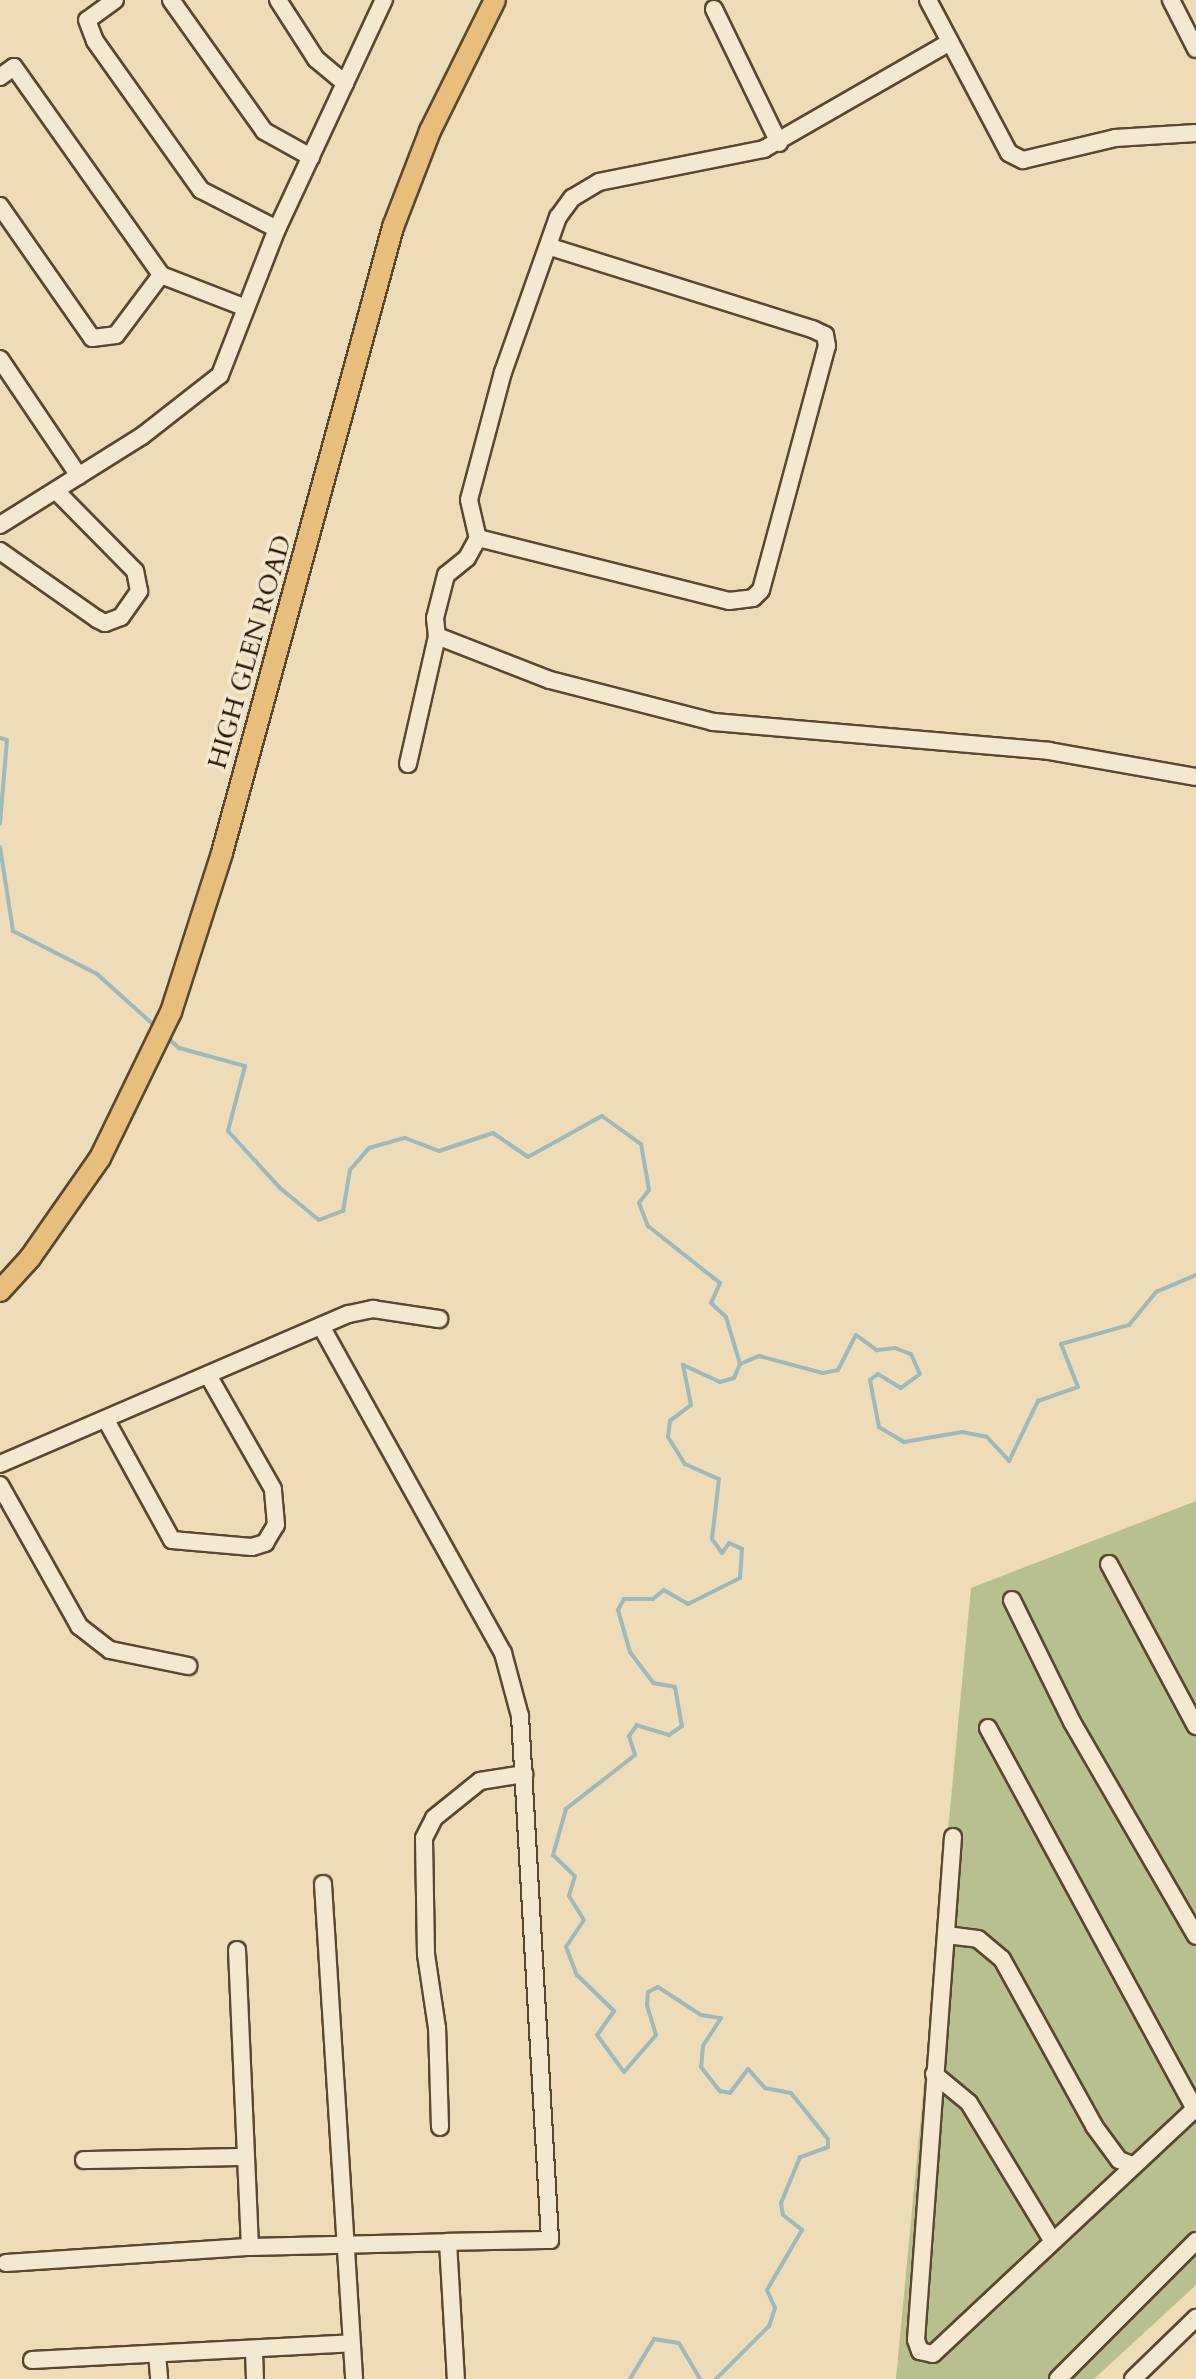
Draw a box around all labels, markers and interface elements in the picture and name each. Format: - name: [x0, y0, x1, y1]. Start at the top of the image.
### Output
- street label: HIGH GLEN ROAD: [202, 532, 298, 772]

